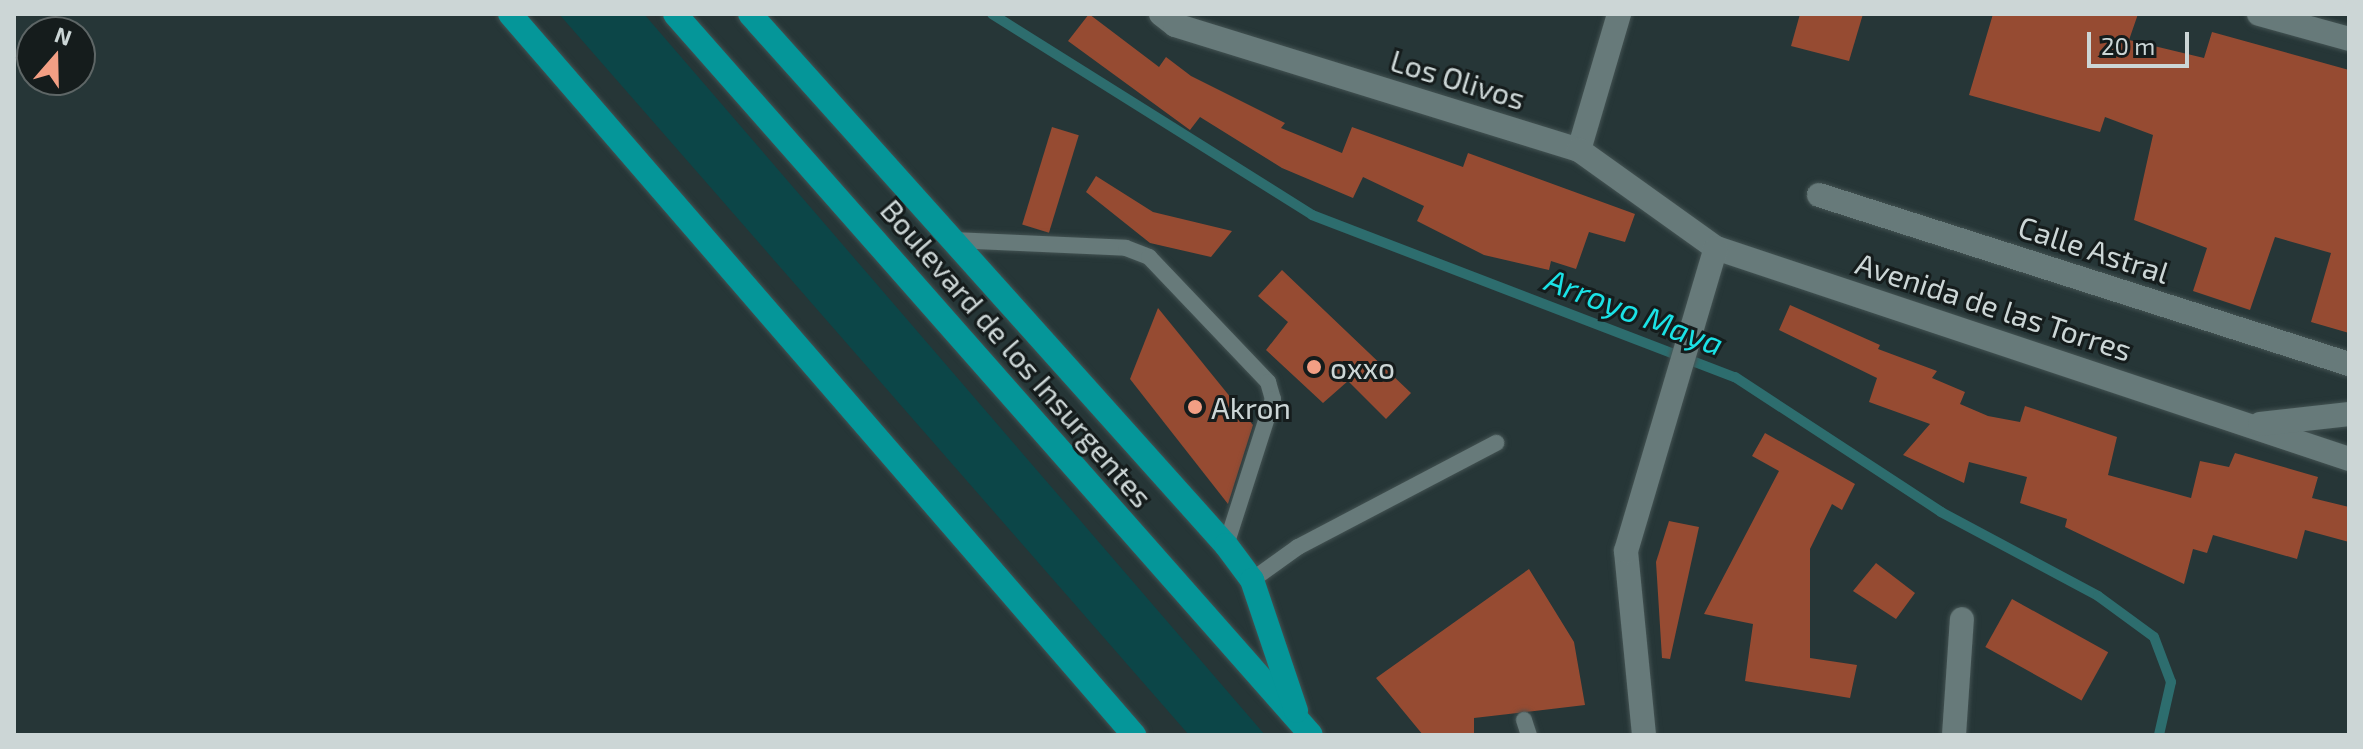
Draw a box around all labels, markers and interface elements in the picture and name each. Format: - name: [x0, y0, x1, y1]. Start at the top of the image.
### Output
- north arrow: [16, 16, 96, 96]
- scale bar: [2091, 16, 2193, 66]
- text: N: [52, 20, 75, 50]
- text: 20 m: [2101, 31, 2155, 60]
- street label: Los Olivos: [1386, 42, 1530, 116]
- street label: Boulevard de los Insurgentes: [874, 192, 1160, 514]
- street label: Calle Astral: [2014, 208, 2174, 290]
- street label: Avenida de las Torres: [1851, 244, 2137, 368]
- water label: Arroyo Maya: [1541, 260, 1729, 362]
- place label: oxxo: [1330, 349, 1395, 385]
- marker: oxxo: [1305, 358, 1323, 376]
- place label: Akron: [1211, 389, 1291, 425]
- marker: Akron: [1186, 398, 1204, 416]

